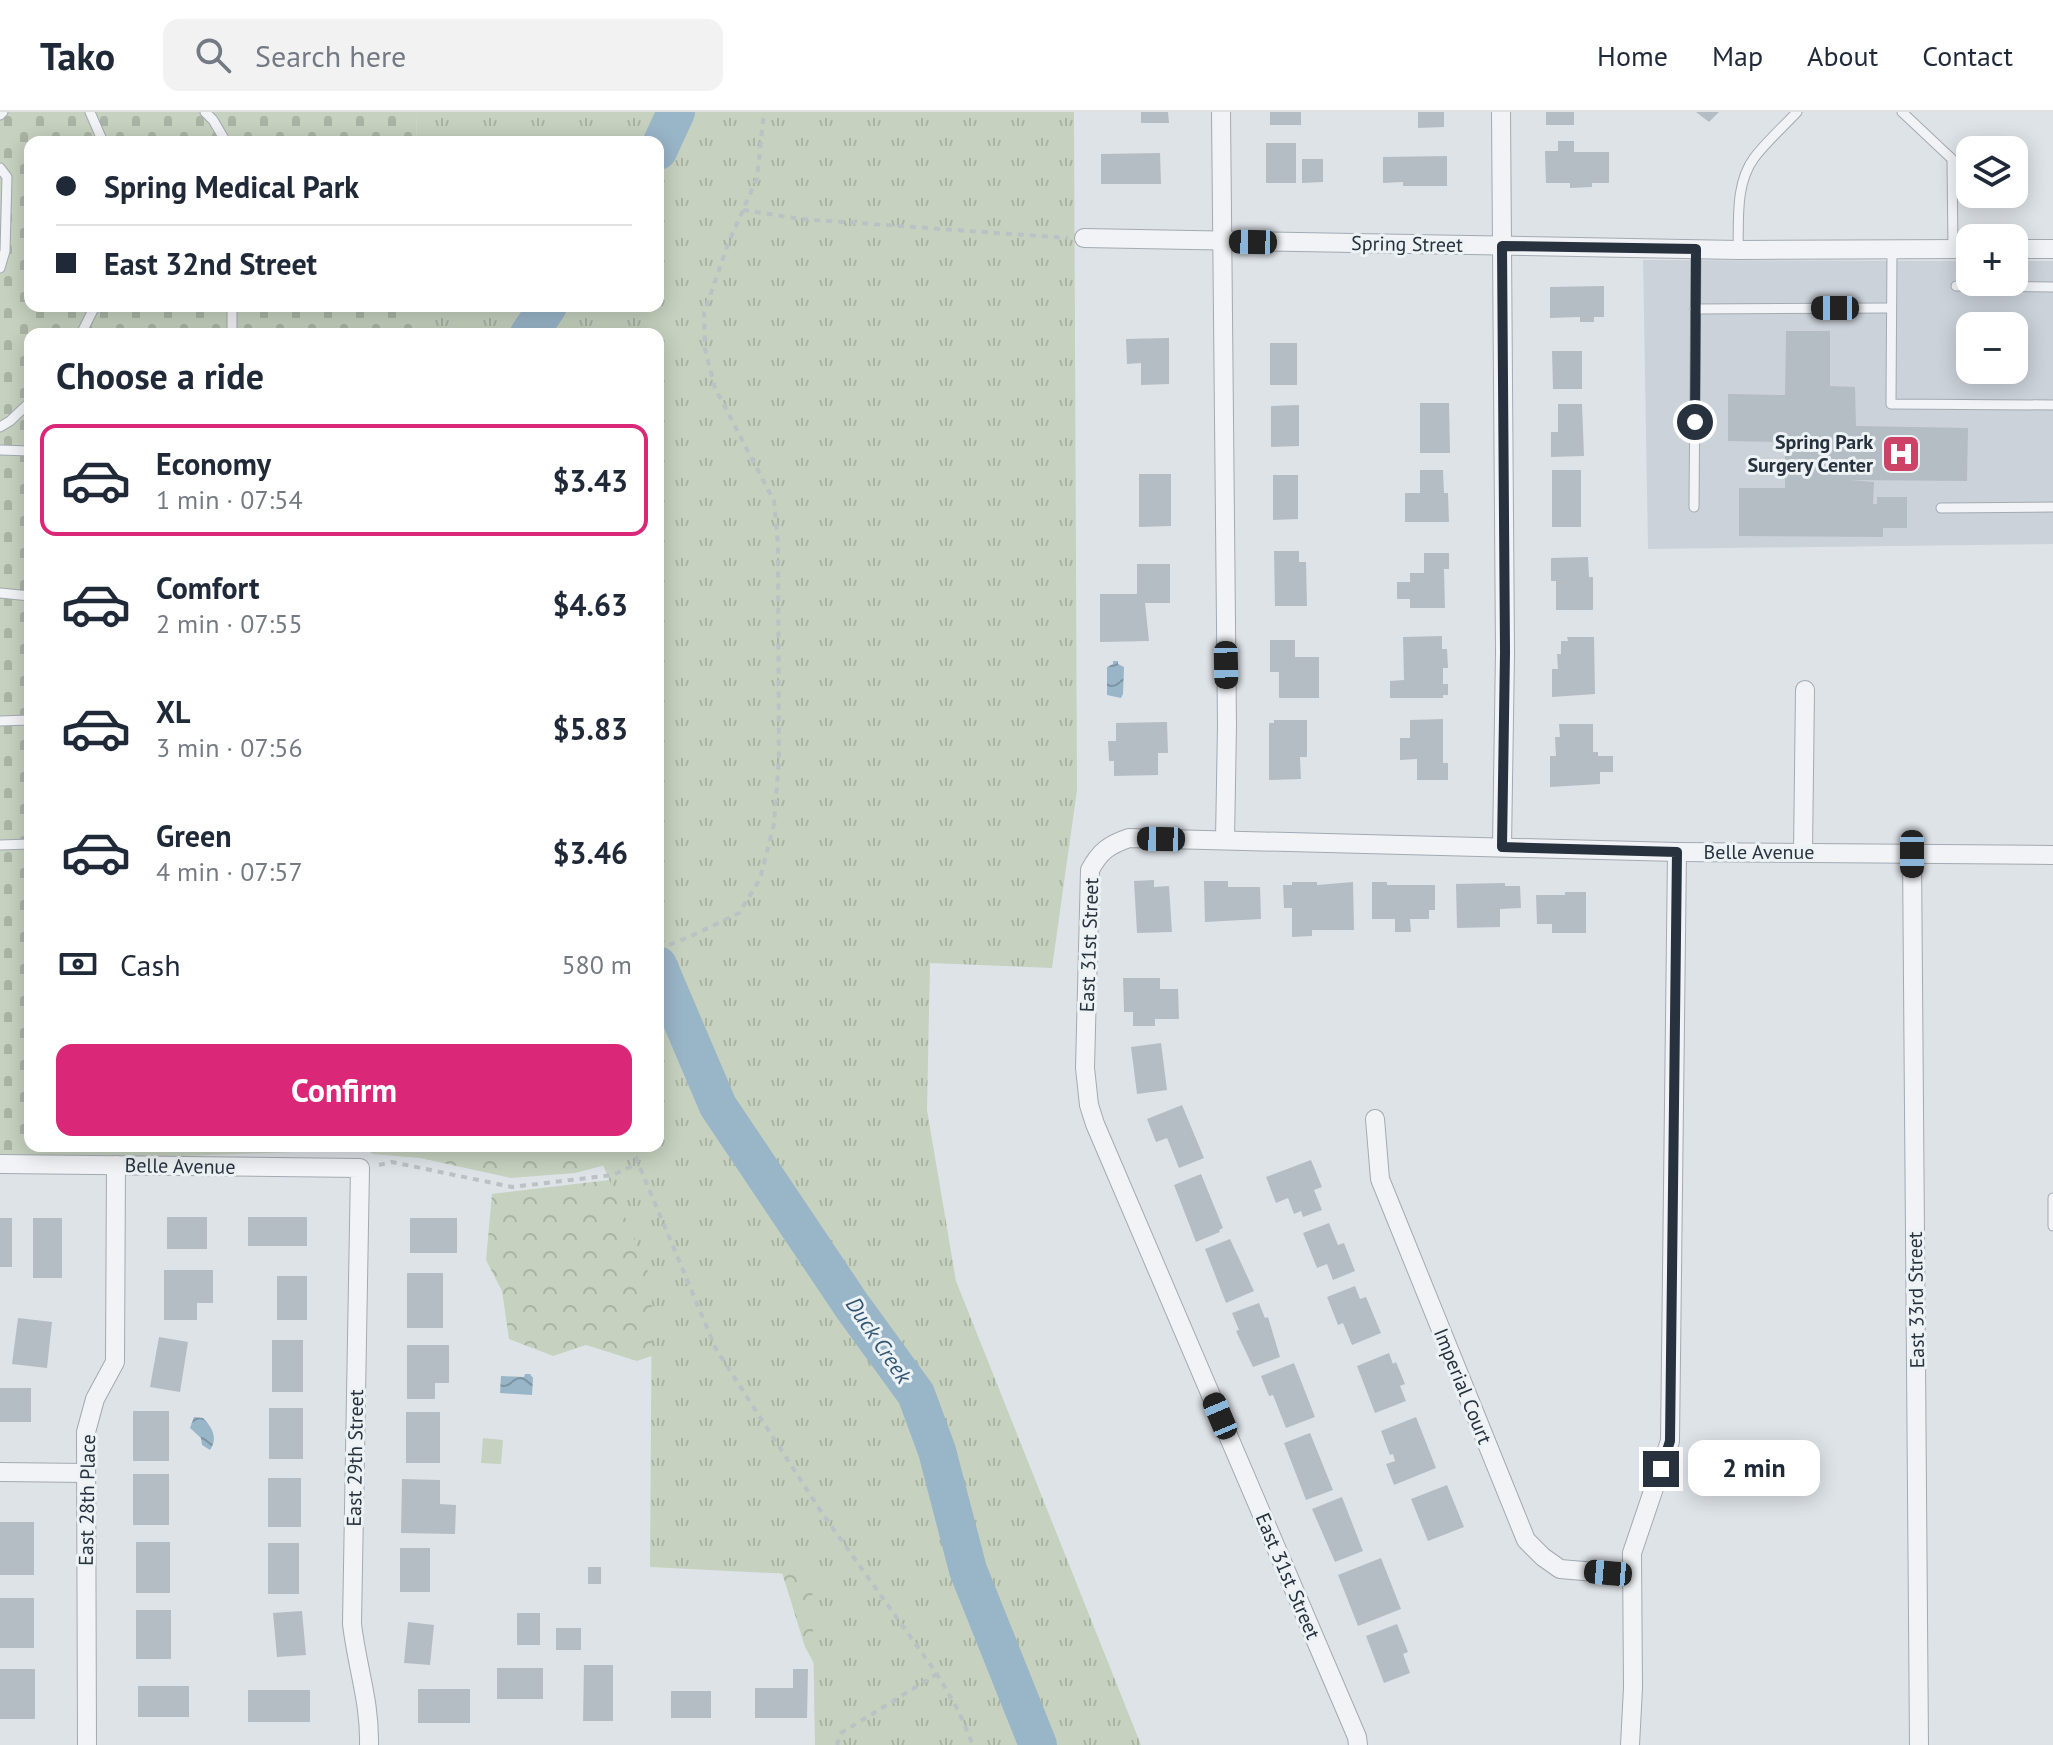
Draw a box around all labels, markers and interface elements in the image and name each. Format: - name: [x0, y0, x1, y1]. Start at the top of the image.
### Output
- search box: [163, 19, 723, 91]
- text: Tako: [40, 31, 115, 80]
- icon: search: [191, 33, 235, 77]
- text: Search here: [255, 36, 406, 75]
- text: Home: [1597, 37, 1668, 74]
- text: Map: [1712, 37, 1763, 74]
- text: About: [1807, 37, 1878, 74]
- text: Contact: [1922, 37, 2013, 74]
- map controls: [1956, 136, 2028, 384]
- button: layers: [1956, 136, 2028, 208]
- text: Spring Medical Park: [104, 167, 359, 206]
- button: +: [1956, 224, 2028, 296]
- car: [1229, 230, 1277, 254]
- street label: Spring Street: [1351, 230, 1463, 258]
- text: East 32nd Street: [104, 244, 317, 283]
- car: [1811, 296, 1859, 320]
- button: −: [1956, 312, 2028, 384]
- text: Choose a ride: [56, 352, 264, 399]
- route start: [1677, 404, 1713, 440]
- place label: Spring Park Surgery Center: [1748, 429, 1873, 478]
- hospital icon: Spring Park Surgery Center: [1880, 433, 1922, 475]
- icon: car: [60, 444, 132, 516]
- text: Economy: [156, 444, 271, 483]
- text: $3.43: [553, 461, 628, 500]
- text: 1 min · 07:54: [156, 483, 303, 516]
- icon: car: [60, 568, 132, 640]
- text: Comfort: [156, 568, 259, 607]
- text: $4.63: [553, 585, 628, 624]
- text: 2 min · 07:55: [156, 607, 303, 640]
- car: [1214, 641, 1238, 689]
- icon: car: [60, 692, 132, 764]
- text: XL: [156, 692, 190, 731]
- text: $5.83: [553, 709, 628, 748]
- text: 3 min · 07:56: [156, 731, 303, 764]
- icon: car: [60, 816, 132, 888]
- text: Green: [156, 816, 231, 855]
- car: [1137, 827, 1185, 851]
- car: [1900, 830, 1924, 878]
- text: $3.46: [553, 833, 628, 872]
- street label: Belle Avenue: [1704, 839, 1814, 865]
- text: 4 min · 07:57: [156, 855, 303, 888]
- street label: East 31st Street: [1074, 877, 1104, 1013]
- icon: cash: [56, 942, 100, 986]
- text: Cash: [120, 945, 181, 984]
- text: 580 m: [561, 948, 632, 981]
- button: Confirm: [56, 1044, 632, 1136]
- street label: Belle Avenue: [124, 1152, 236, 1180]
- street label: East 33rd Street: [1902, 1231, 1930, 1369]
- water label: Duck Creek: [840, 1292, 919, 1389]
- street label: Imperial Court: [1428, 1324, 1498, 1448]
- street label: East 29th Street: [341, 1389, 369, 1527]
- car: [1200, 1389, 1240, 1443]
- street label: East 28th Place: [73, 1434, 101, 1566]
- callout: 2 min: [1689, 1441, 1821, 1497]
- route end: [1643, 1451, 1679, 1487]
- text: 2 min: [1722, 1451, 1786, 1484]
- street label: East 31st Street: [1250, 1509, 1326, 1643]
- car: [1583, 1559, 1633, 1587]

